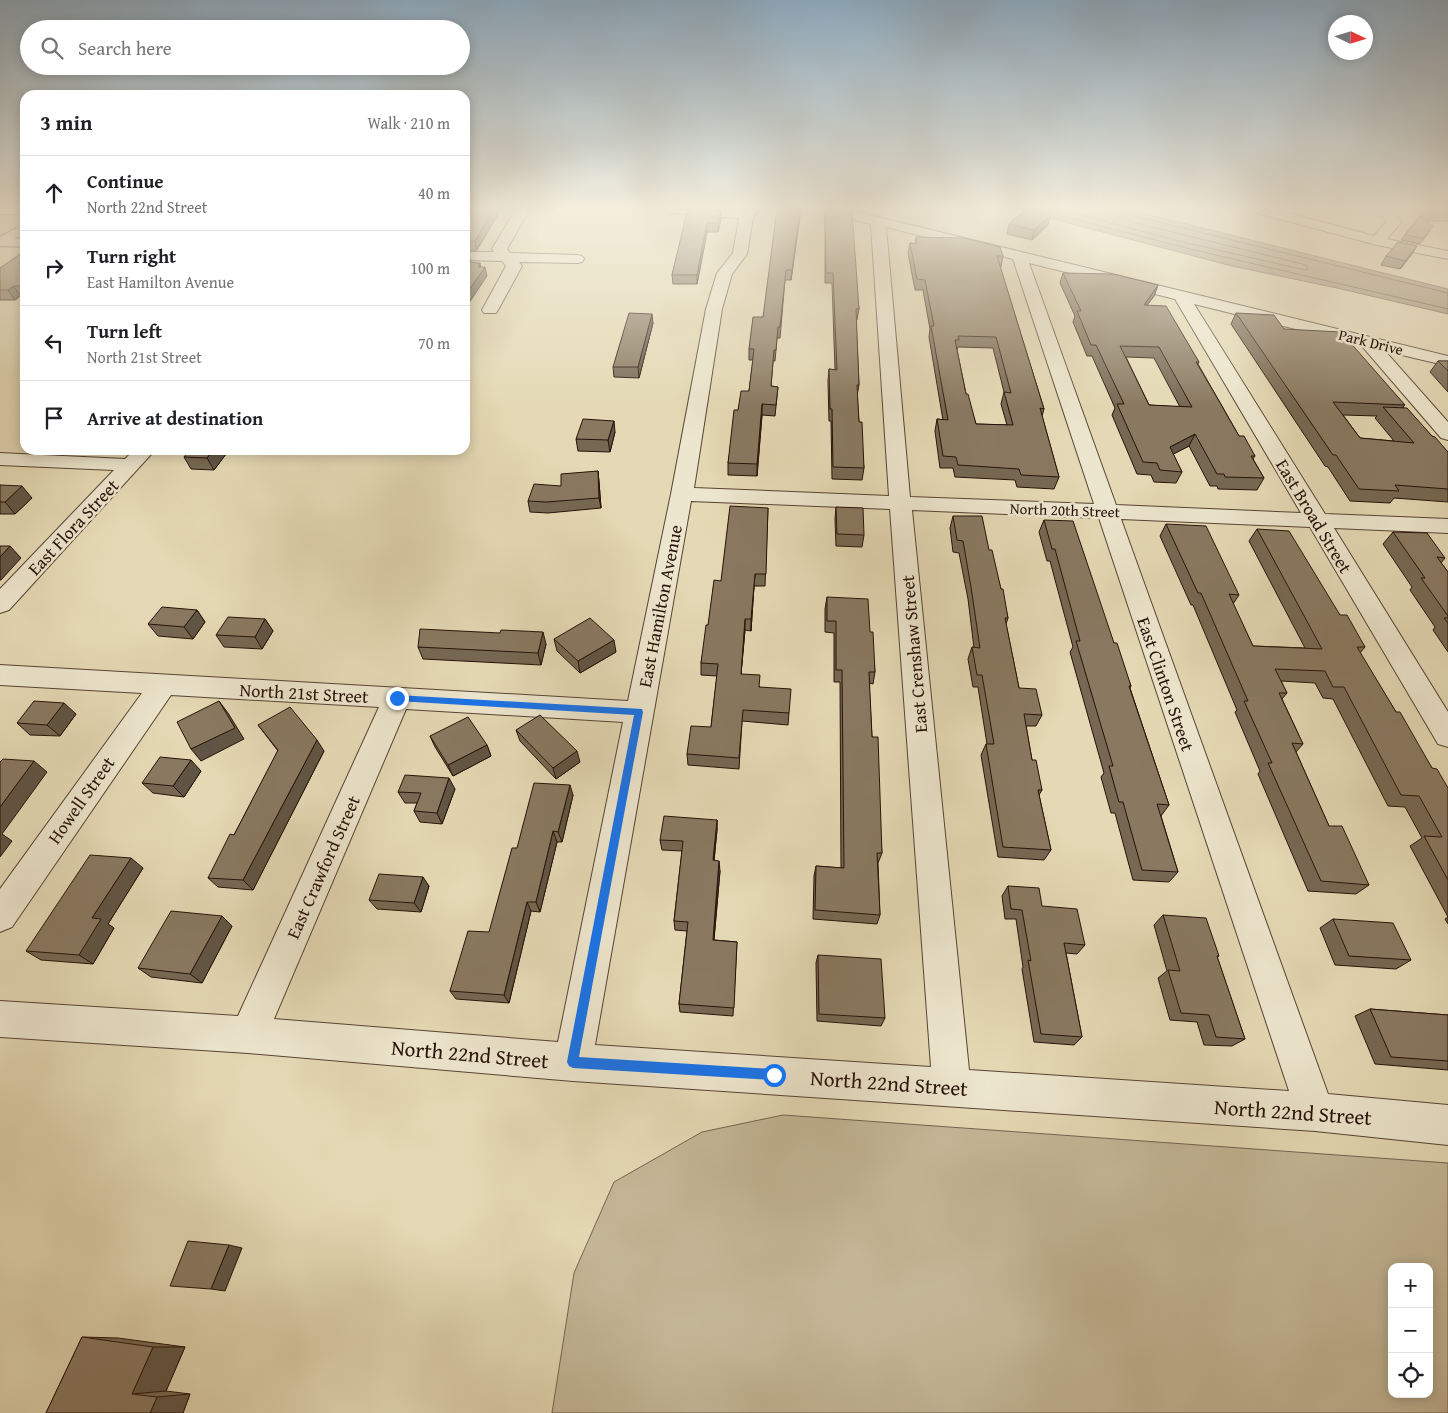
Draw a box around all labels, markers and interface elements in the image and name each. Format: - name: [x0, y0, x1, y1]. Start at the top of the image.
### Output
- north arrow: [1328, 15, 1373, 60]
- search box: [20, 20, 470, 75]
- icon: search: [38, 34, 66, 62]
- text: Search here: [78, 34, 172, 62]
- text: 3 min: [40, 107, 92, 138]
- text: Walk · 210 m: [367, 111, 450, 135]
- text: Continue: [87, 167, 164, 195]
- icon: ahead: [40, 179, 68, 207]
- text: 40 m: [418, 181, 450, 205]
- text: North 22nd Street: [87, 195, 207, 219]
- text: Turn right: [87, 242, 176, 270]
- icon: right: [40, 254, 68, 282]
- text: 100 m: [410, 256, 450, 280]
- text: East Hamilton Avenue: [87, 270, 234, 294]
- text: Turn left: [87, 317, 162, 345]
- street label: Park Drive: [1336, 324, 1406, 360]
- icon: left: [40, 329, 68, 357]
- text: 70 m: [418, 331, 450, 355]
- text: North 21st Street: [87, 345, 202, 369]
- icon: arrive: [40, 404, 68, 432]
- text: Arrive at destination: [87, 404, 263, 432]
- street label: East Broad Street: [1269, 454, 1359, 579]
- street label: East Flora Street: [21, 472, 125, 581]
- street label: North 20th Street: [1010, 498, 1121, 522]
- street label: East Hamilton Avenue: [631, 522, 689, 690]
- street label: East Crenshaw Street: [894, 573, 934, 734]
- street label: East Clinton Street: [1130, 613, 1202, 755]
- street label: North 21st Street: [239, 676, 370, 710]
- route end: [386, 687, 409, 710]
- street label: Howell Street: [41, 750, 121, 849]
- street label: East Crawford Street: [279, 790, 367, 943]
- street label: North 22nd Street: [390, 1032, 551, 1076]
- street label: North 22nd Street: [809, 1062, 969, 1104]
- route start: [763, 1064, 786, 1087]
- street label: North 22nd Street: [1213, 1091, 1373, 1133]
- map controls: [1388, 1263, 1433, 1398]
- button: +: [1388, 1263, 1433, 1308]
- button: −: [1388, 1308, 1433, 1353]
- button: locate: [1388, 1353, 1433, 1398]

